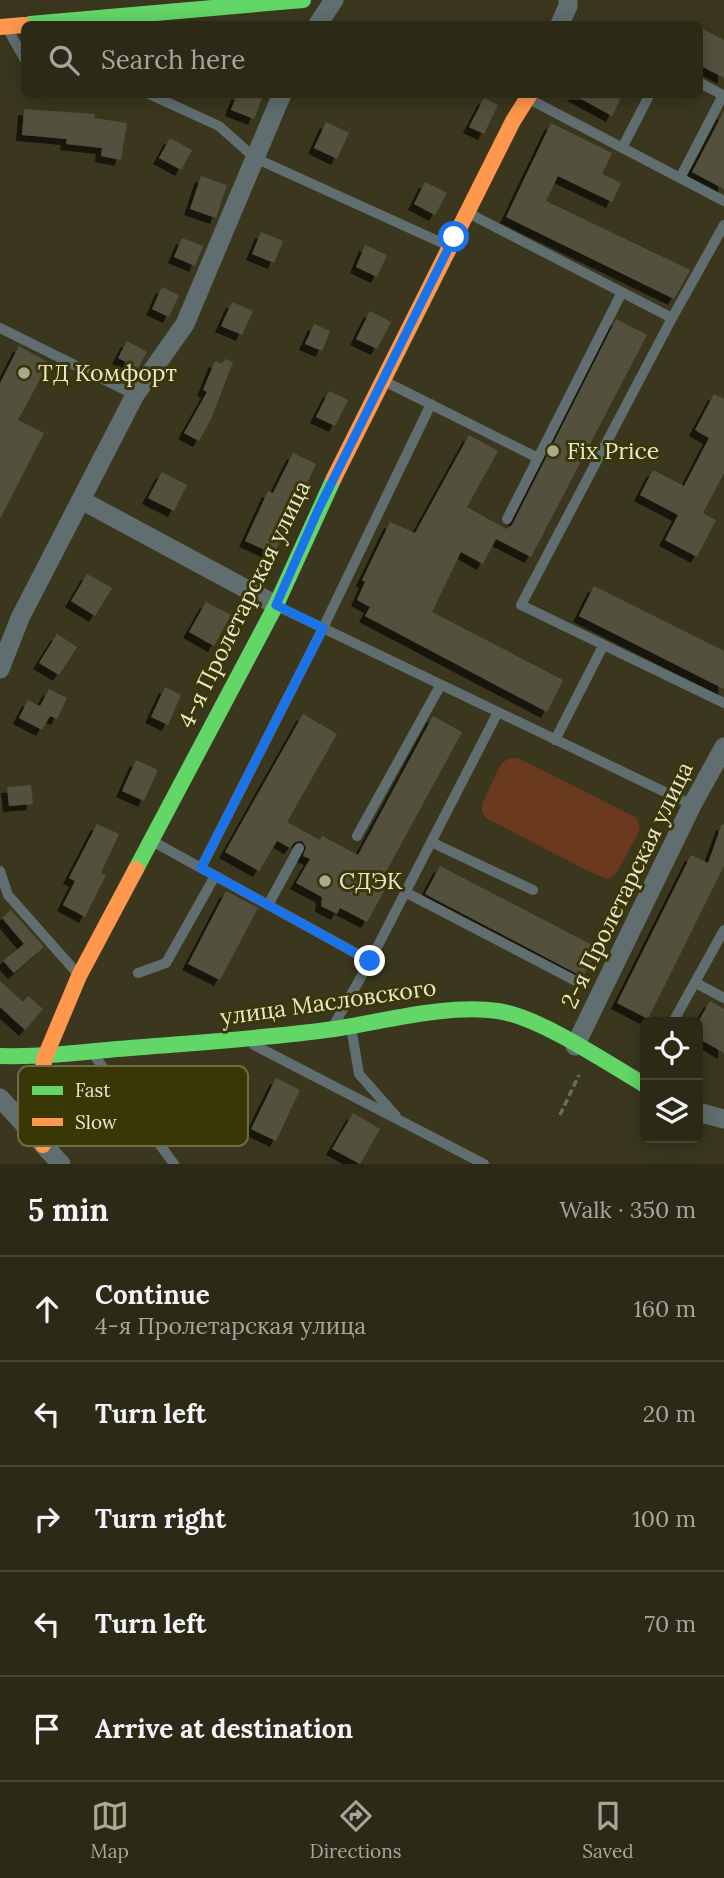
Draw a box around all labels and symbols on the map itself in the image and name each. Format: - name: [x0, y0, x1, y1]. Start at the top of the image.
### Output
- route start: [438, 221, 469, 252]
- place label: ТД Комфорт: [38, 358, 177, 387]
- marker: ТД Комфорт: [16, 365, 32, 381]
- place label: Fix Price: [567, 436, 659, 465]
- marker: Fix Price: [545, 443, 561, 459]
- street label: 4-я Пролетарская улица: [171, 475, 316, 732]
- street label: 2-я Пролетарская улица: [554, 757, 699, 1013]
- place label: СДЭК: [339, 866, 403, 895]
- marker: СДЭК: [317, 873, 333, 889]
- route end: [354, 945, 385, 976]
- street label: улица Масловского: [218, 972, 438, 1031]
- legend: [18, 1066, 248, 1146]
- text: Fast: [75, 1078, 111, 1102]
- text: Slow: [75, 1110, 118, 1134]

